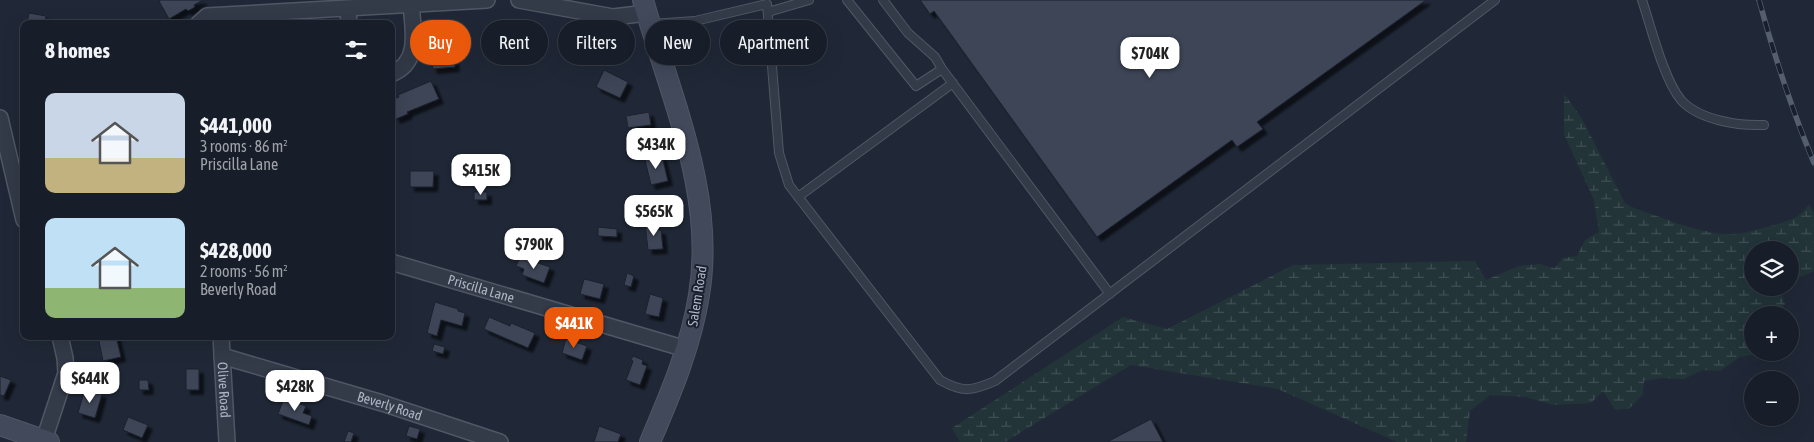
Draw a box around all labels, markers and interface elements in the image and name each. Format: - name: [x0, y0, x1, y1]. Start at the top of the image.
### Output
- chip: Buy: [410, 20, 471, 65]
- chip: Rent: [481, 20, 548, 65]
- chip: Filters: [558, 20, 635, 65]
- chip: New: [645, 20, 710, 65]
- chip: Apartment: [720, 20, 827, 65]
- icon: filters: [342, 36, 370, 64]
- pin: $704K: [1115, 36, 1185, 79]
- text: 8 homes: [45, 38, 110, 62]
- text: $704K: [1131, 44, 1169, 62]
- icon: home: [85, 113, 145, 173]
- text: $441,000: [200, 113, 272, 137]
- pin: $434K: [621, 128, 691, 170]
- text: $434K: [637, 135, 675, 153]
- text: 3 rooms · 86 m²: [200, 137, 288, 155]
- pin: $415K: [446, 154, 516, 196]
- text: Priscilla Lane: [200, 155, 278, 173]
- text: $415K: [462, 161, 500, 179]
- pin: $565K: [619, 194, 689, 237]
- text: $565K: [635, 202, 673, 220]
- pin: $790K: [499, 228, 569, 270]
- text: $790K: [515, 235, 553, 253]
- icon: home: [85, 238, 145, 298]
- text: $428,000: [200, 238, 272, 262]
- map controls: [1744, 241, 1799, 426]
- button: layers: [1744, 241, 1799, 296]
- text: 2 rooms · 56 m²: [200, 262, 288, 280]
- street label: Salem Road: [684, 265, 710, 327]
- street label: Priscilla Lane: [446, 271, 516, 306]
- text: Beverly Road: [200, 280, 277, 298]
- pin: $441K: [539, 306, 609, 349]
- button: +: [1744, 306, 1799, 361]
- text: $441K: [555, 314, 593, 332]
- pin: $644K: [55, 362, 125, 404]
- street label: Olive Road: [214, 362, 234, 418]
- text: $644K: [71, 369, 109, 387]
- pin: $428K: [260, 370, 330, 412]
- button: −: [1744, 371, 1799, 426]
- text: $428K: [276, 377, 314, 395]
- street label: Beverly Road: [355, 388, 424, 424]

